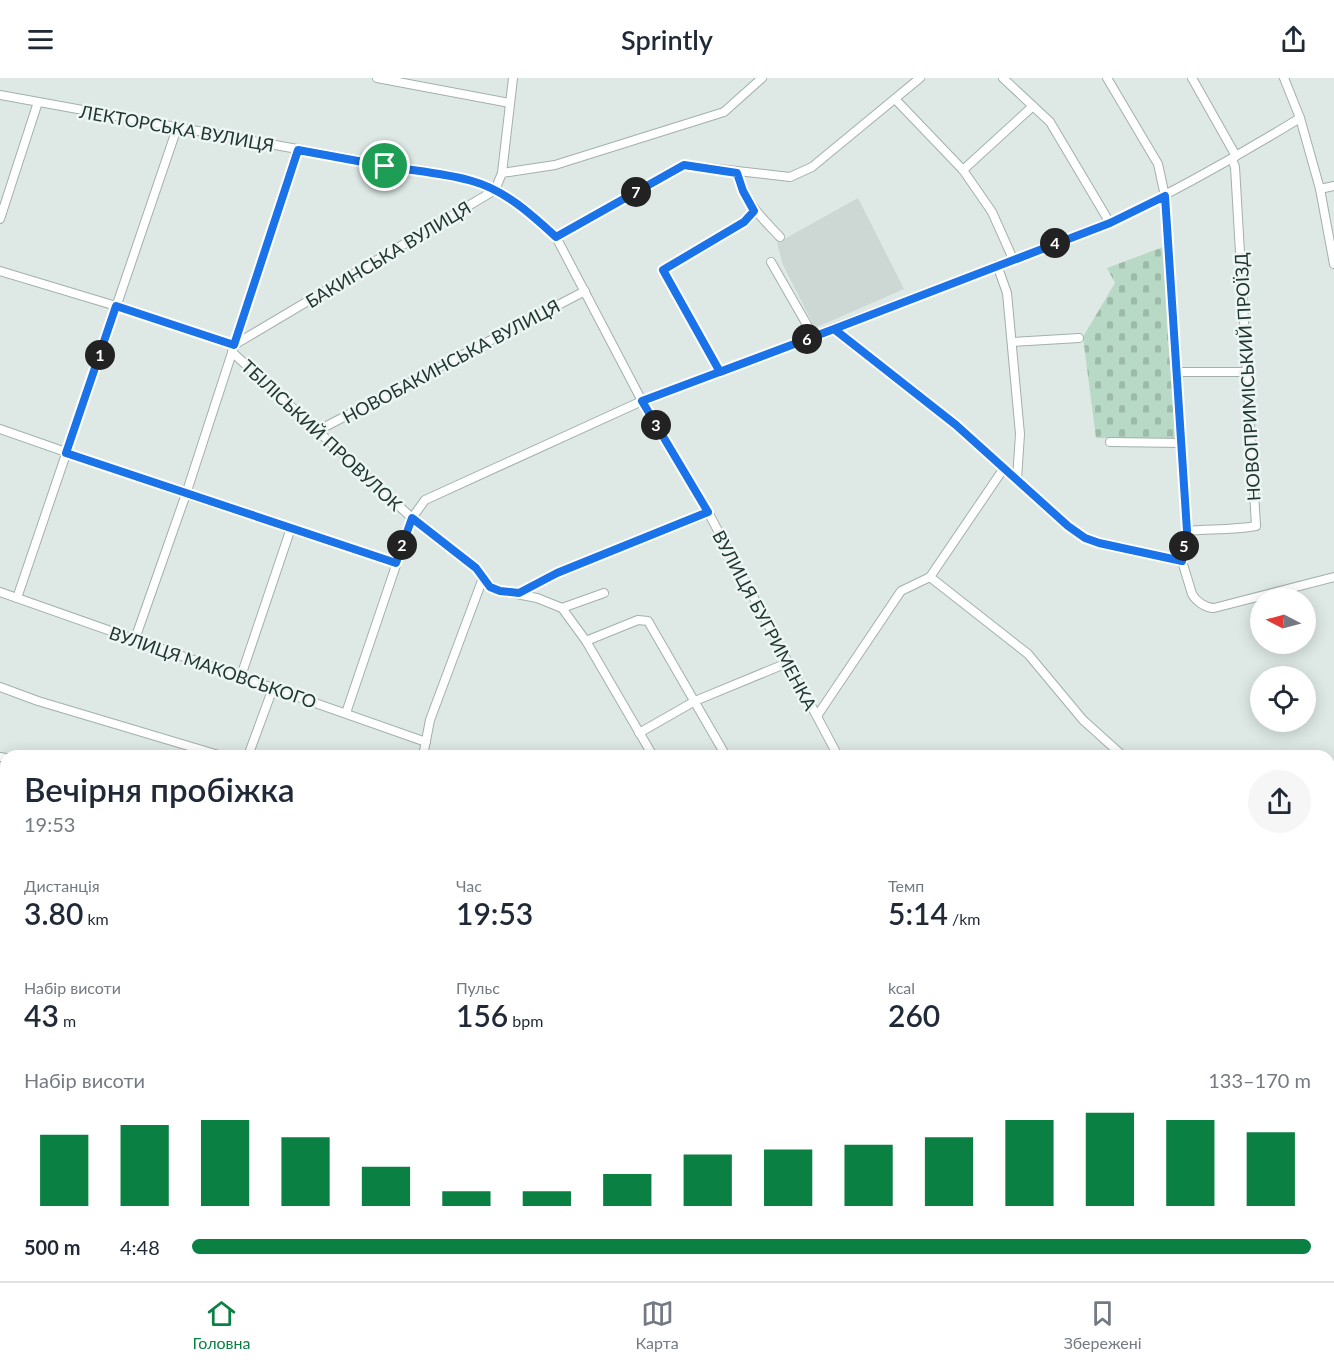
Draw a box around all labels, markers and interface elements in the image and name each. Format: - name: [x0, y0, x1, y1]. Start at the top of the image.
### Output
- icon: menu: [24, 23, 57, 56]
- text: Sprintly: [621, 23, 713, 56]
- icon: share: [1277, 23, 1310, 56]
- street label: ЛЕКТОРСЬКА ВУЛИЦЯ: [77, 100, 276, 156]
- pin: [359, 140, 410, 191]
- icon: arrive: [368, 149, 401, 182]
- pin: 7: [621, 177, 651, 207]
- text: 7: [631, 182, 641, 201]
- street label: БАКИНСЬКА ВУЛИЦЯ: [301, 196, 475, 312]
- pin: 4: [1040, 228, 1070, 258]
- text: 4: [1050, 233, 1060, 252]
- street label: НОВОПРИМІСЬКИЙ ПРОЇЗД: [1230, 252, 1264, 502]
- street label: НОВОБАКИНСЬКА ВУЛИЦЯ: [339, 294, 563, 428]
- pin: 6: [792, 324, 822, 354]
- text: 6: [802, 329, 812, 348]
- pin: 1: [85, 340, 115, 370]
- text: 1: [95, 345, 105, 364]
- street label: ТБІЛІСЬКИЙ ПРОВУЛОК: [237, 355, 407, 515]
- pin: 3: [641, 410, 671, 440]
- text: 3: [651, 415, 661, 434]
- street label: ВУЛИЦЯ БУГРИМЕНКА: [708, 526, 822, 715]
- pin: 2: [387, 530, 417, 560]
- pin: 5: [1169, 531, 1199, 561]
- text: 2: [397, 535, 407, 554]
- text: 5: [1179, 536, 1189, 555]
- north arrow: [1250, 588, 1316, 654]
- map controls: [1250, 588, 1316, 732]
- street label: ВУЛИЦЯ МАКОВСЬКОГО: [107, 621, 319, 713]
- button: locate: [1250, 666, 1316, 732]
- text: Вечірня пробіжка: [24, 769, 295, 809]
- button: share: [1248, 770, 1311, 833]
- text: 19:53: [24, 812, 75, 836]
- text: Дистанція: [24, 876, 100, 895]
- text: Час: [456, 876, 482, 895]
- text: Темп: [888, 876, 924, 895]
- text: 3.80: [24, 895, 83, 931]
- text: 19:53: [456, 895, 533, 931]
- text: 5:14: [888, 895, 948, 931]
- text: km: [83, 909, 109, 928]
- text: /km: [948, 909, 980, 928]
- text: Набір висоти: [24, 978, 121, 997]
- text: Пульс: [456, 978, 500, 997]
- text: kcal: [888, 978, 915, 997]
- text: 43: [24, 997, 59, 1033]
- text: 156: [456, 997, 508, 1033]
- text: 260: [888, 997, 940, 1033]
- text: m: [59, 1011, 76, 1030]
- text: bpm: [508, 1011, 543, 1030]
- text: Набір висоти: [24, 1068, 145, 1092]
- text: 133–170 m: [1208, 1068, 1311, 1092]
- text: 500 m: [24, 1235, 80, 1259]
- text: 4:48: [120, 1235, 160, 1259]
- tab: Головна: [192, 1297, 251, 1352]
- tab: Карта: [635, 1297, 679, 1352]
- tab: Збережені: [1064, 1297, 1142, 1352]

